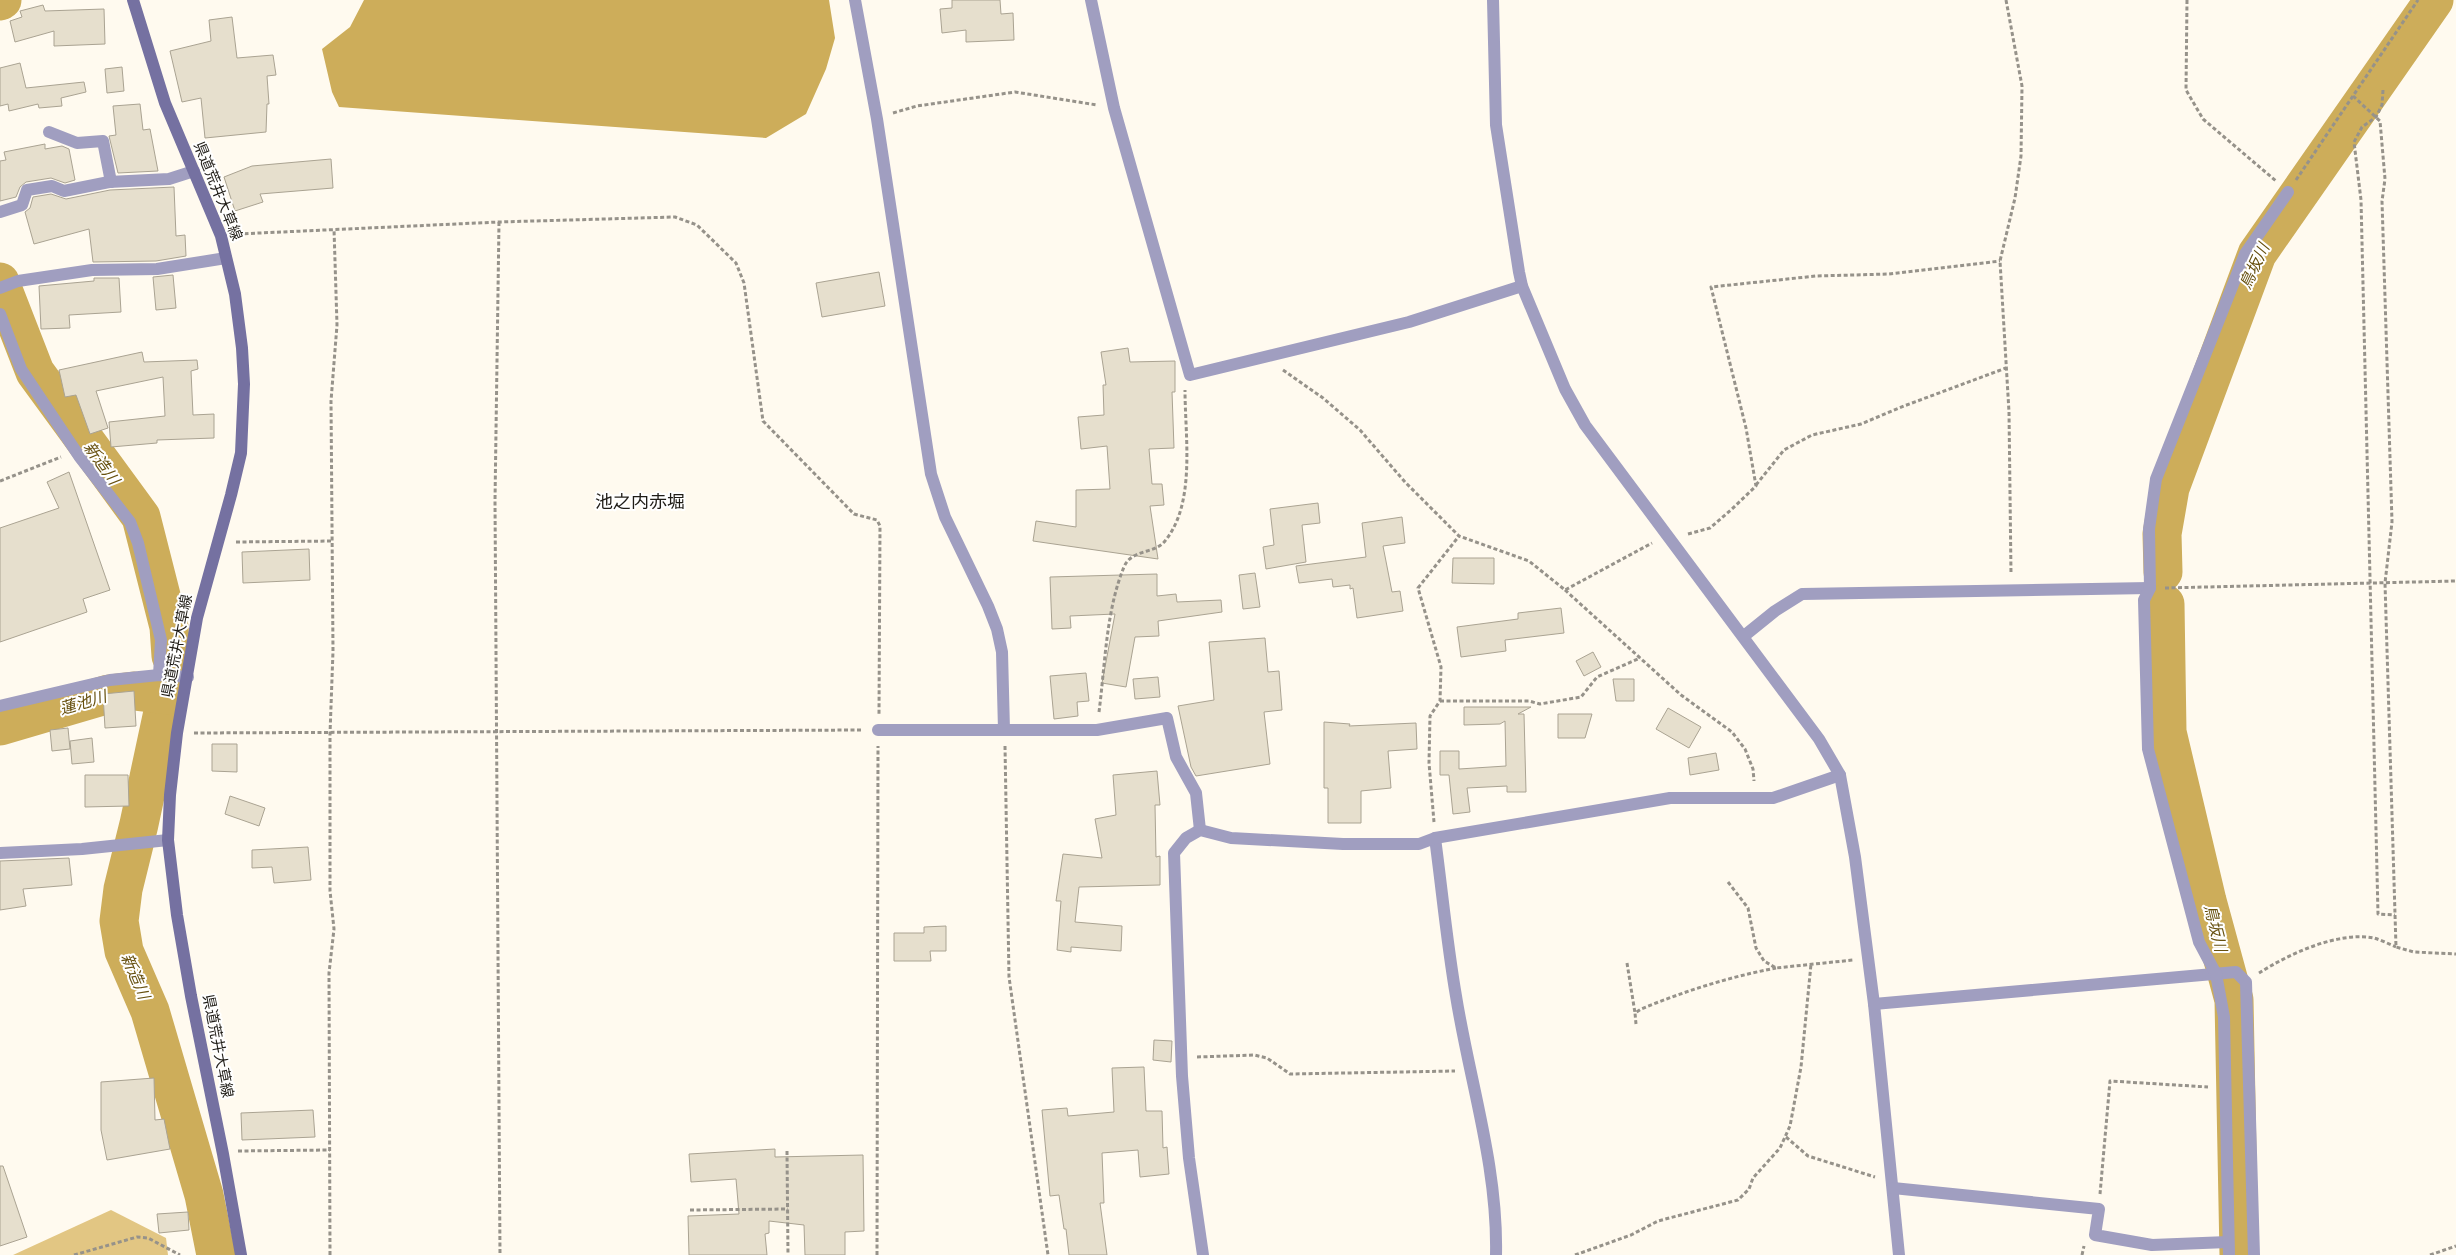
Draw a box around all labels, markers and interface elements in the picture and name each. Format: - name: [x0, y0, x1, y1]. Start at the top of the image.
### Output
- street label: 県道荒井大草線: [190, 139, 247, 243]
- water label: 鳥坂川: [2235, 238, 2274, 292]
- water label: 新造川: [80, 438, 125, 490]
- district label: 池之内赤堀: [595, 490, 685, 513]
- street label: 県道荒井大草線: [157, 593, 196, 699]
- water label: 蓮池川: [57, 685, 111, 718]
- water label: 鳥坂川: [2200, 902, 2232, 956]
- water label: 新造川: [117, 950, 155, 1004]
- street label: 県道荒井大草線: [199, 993, 238, 1099]

